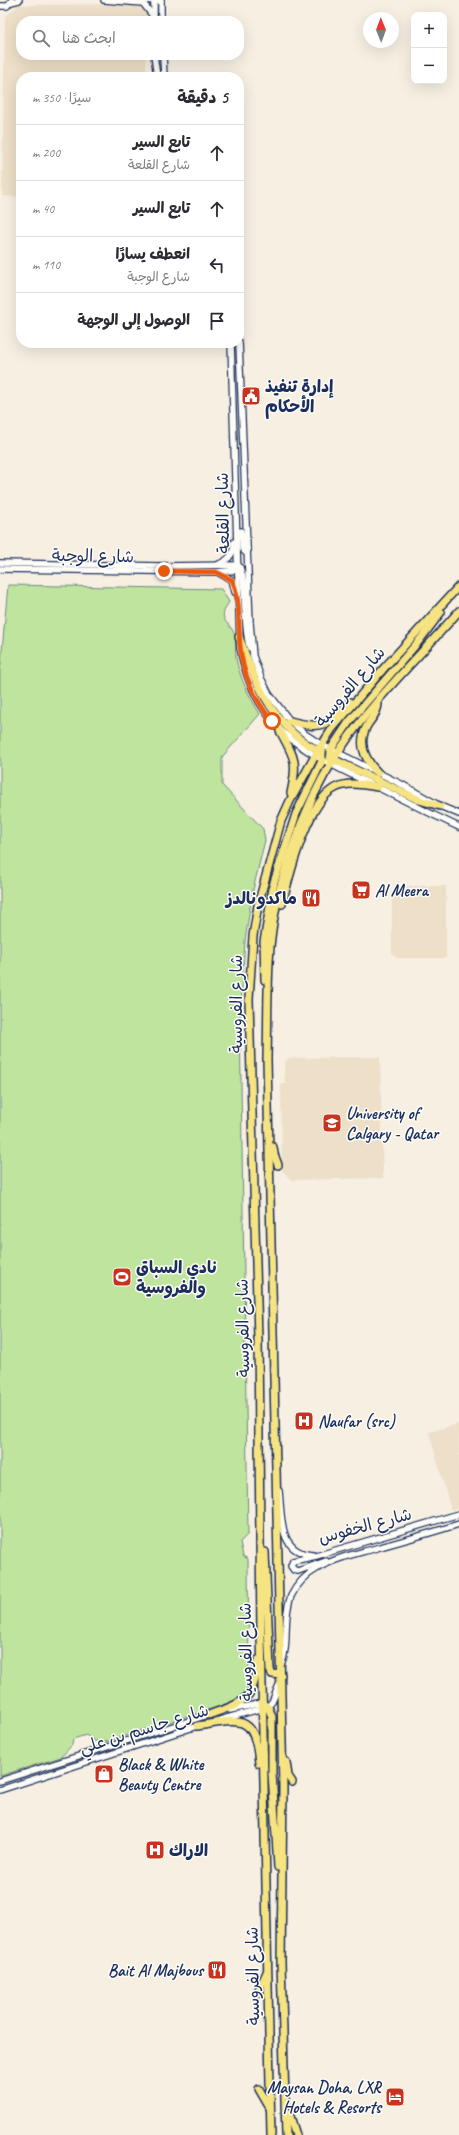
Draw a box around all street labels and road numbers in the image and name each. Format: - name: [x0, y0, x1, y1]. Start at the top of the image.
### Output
- street label: شارع القلعة: [212, 472, 235, 554]
- street label: شارع الوجبة: [52, 545, 134, 568]
- street label: شارع الفروسية: [310, 642, 391, 732]
- street label: شارع الفروسية: [226, 955, 248, 1053]
- street label: شارع الفروسية: [232, 1278, 255, 1378]
- street label: شارع الخفوس: [316, 1503, 414, 1549]
- street label: شارع الفروسية: [235, 1602, 258, 1702]
- street label: شارع جاسم بن علي: [77, 1699, 212, 1762]
- street label: شارع الفروسية: [242, 1926, 265, 2026]

